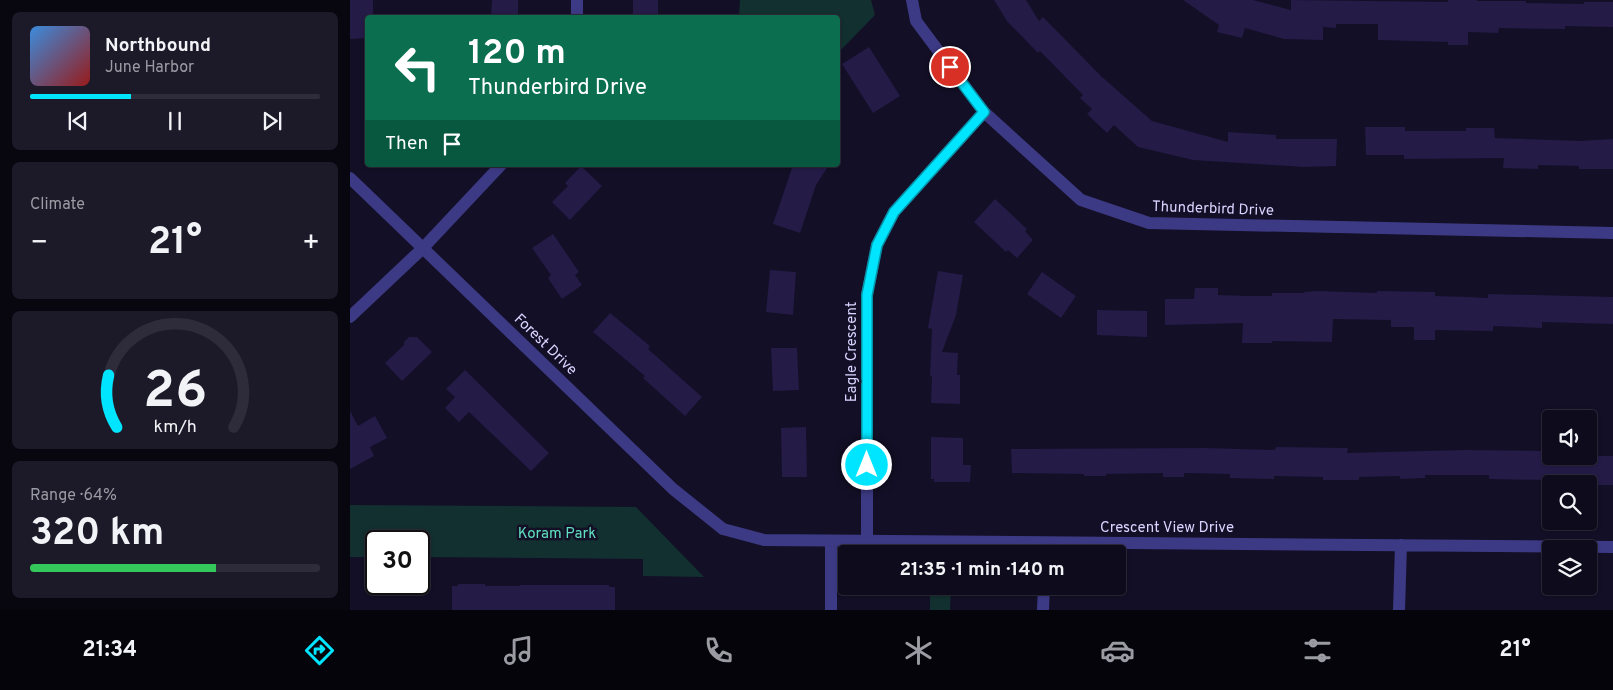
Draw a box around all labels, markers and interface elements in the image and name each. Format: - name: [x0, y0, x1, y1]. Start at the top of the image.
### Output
- text: 120 m: [468, 32, 566, 76]
- text: Northbound: [105, 34, 211, 58]
- icon: left: [385, 35, 450, 100]
- pin: [929, 46, 971, 88]
- icon: arrive: [936, 53, 964, 81]
- text: June Harbor: [105, 58, 194, 78]
- text: Thunderbird Drive: [468, 75, 647, 102]
- icon: previous: [64, 107, 92, 135]
- icon: pause: [161, 107, 189, 135]
- icon: next: [258, 107, 286, 135]
- icon: arrive: [438, 130, 466, 158]
- text: Then: [385, 132, 428, 156]
- text: Climate: [30, 195, 85, 215]
- street label: Thunderbird Drive: [1152, 198, 1274, 221]
- text: 21°: [148, 219, 202, 268]
- text: −: [30, 226, 48, 262]
- text: +: [302, 226, 320, 262]
- street label: Eagle Crescent: [843, 302, 862, 402]
- street label: Forest Drive: [509, 310, 581, 380]
- text: 26: [143, 360, 207, 426]
- map controls: [1542, 410, 1597, 595]
- button: sound: [1542, 410, 1597, 465]
- text: km/h: [153, 416, 197, 439]
- position arrow: [840, 438, 892, 490]
- button: search: [1542, 475, 1597, 530]
- text: Range · 64%: [30, 486, 117, 506]
- text: 320 km: [30, 510, 164, 559]
- street label: Crescent View Drive: [1100, 519, 1234, 538]
- park label: Koram Park: [518, 525, 596, 544]
- speed limit sign: 30: [365, 530, 430, 595]
- button: layers: [1542, 540, 1597, 595]
- text: 21:35 · 1 min · 140 m: [899, 558, 1065, 582]
- icon: directions: [302, 633, 337, 668]
- icon: music: [501, 633, 536, 668]
- icon: phone: [701, 633, 736, 668]
- icon: climate: [901, 633, 936, 668]
- icon: car: [1100, 633, 1135, 668]
- icon: filters: [1300, 633, 1335, 668]
- text: 21:34: [82, 637, 137, 664]
- text: 21°: [1499, 637, 1531, 664]

